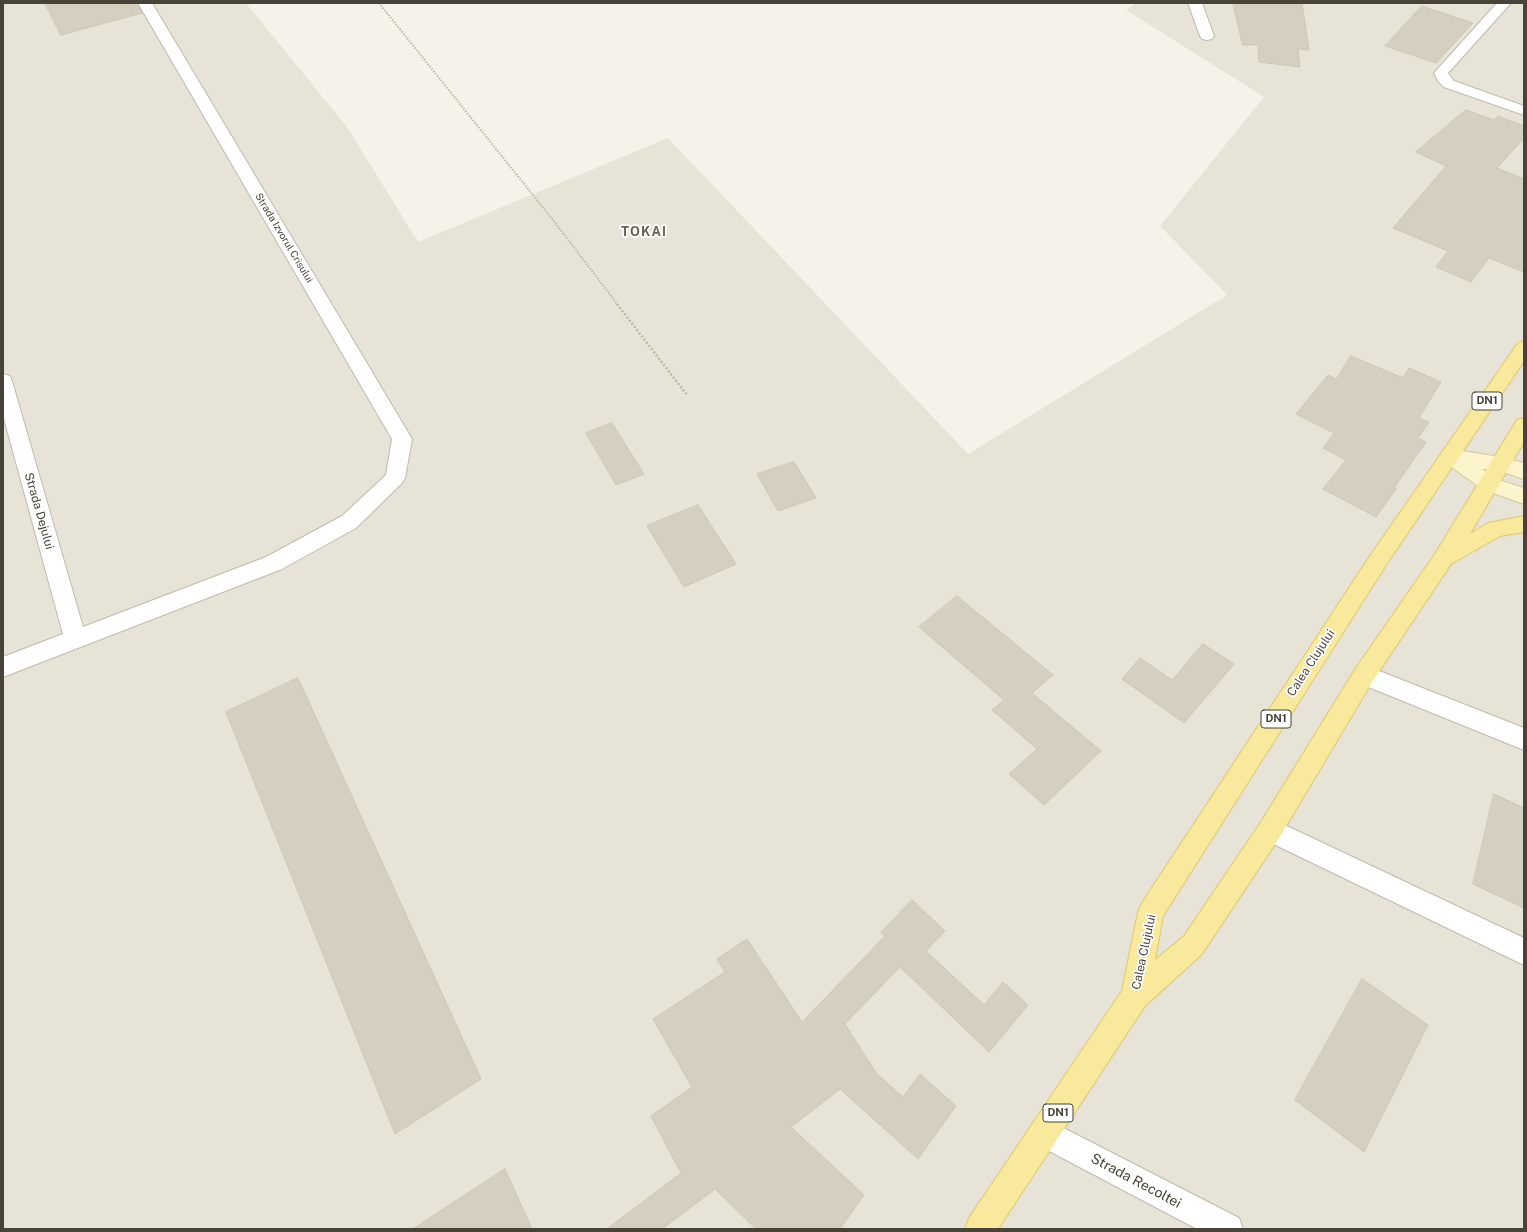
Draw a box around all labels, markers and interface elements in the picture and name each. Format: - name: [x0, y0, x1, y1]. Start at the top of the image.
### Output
- street label: Strada Izvorul Crisului: [252, 191, 316, 285]
- district label: TOKAI: [621, 224, 667, 240]
- road number: DN1: [1472, 392, 1502, 410]
- street label: Strada Dejului: [21, 471, 57, 551]
- street label: Calea Clujului: [1284, 627, 1338, 699]
- road number: DN1: [1261, 710, 1291, 728]
- street label: Calea Clujului: [1129, 913, 1159, 991]
- road number: DN1: [1043, 1104, 1073, 1122]
- street label: Strada Recoltei: [1088, 1150, 1184, 1212]

